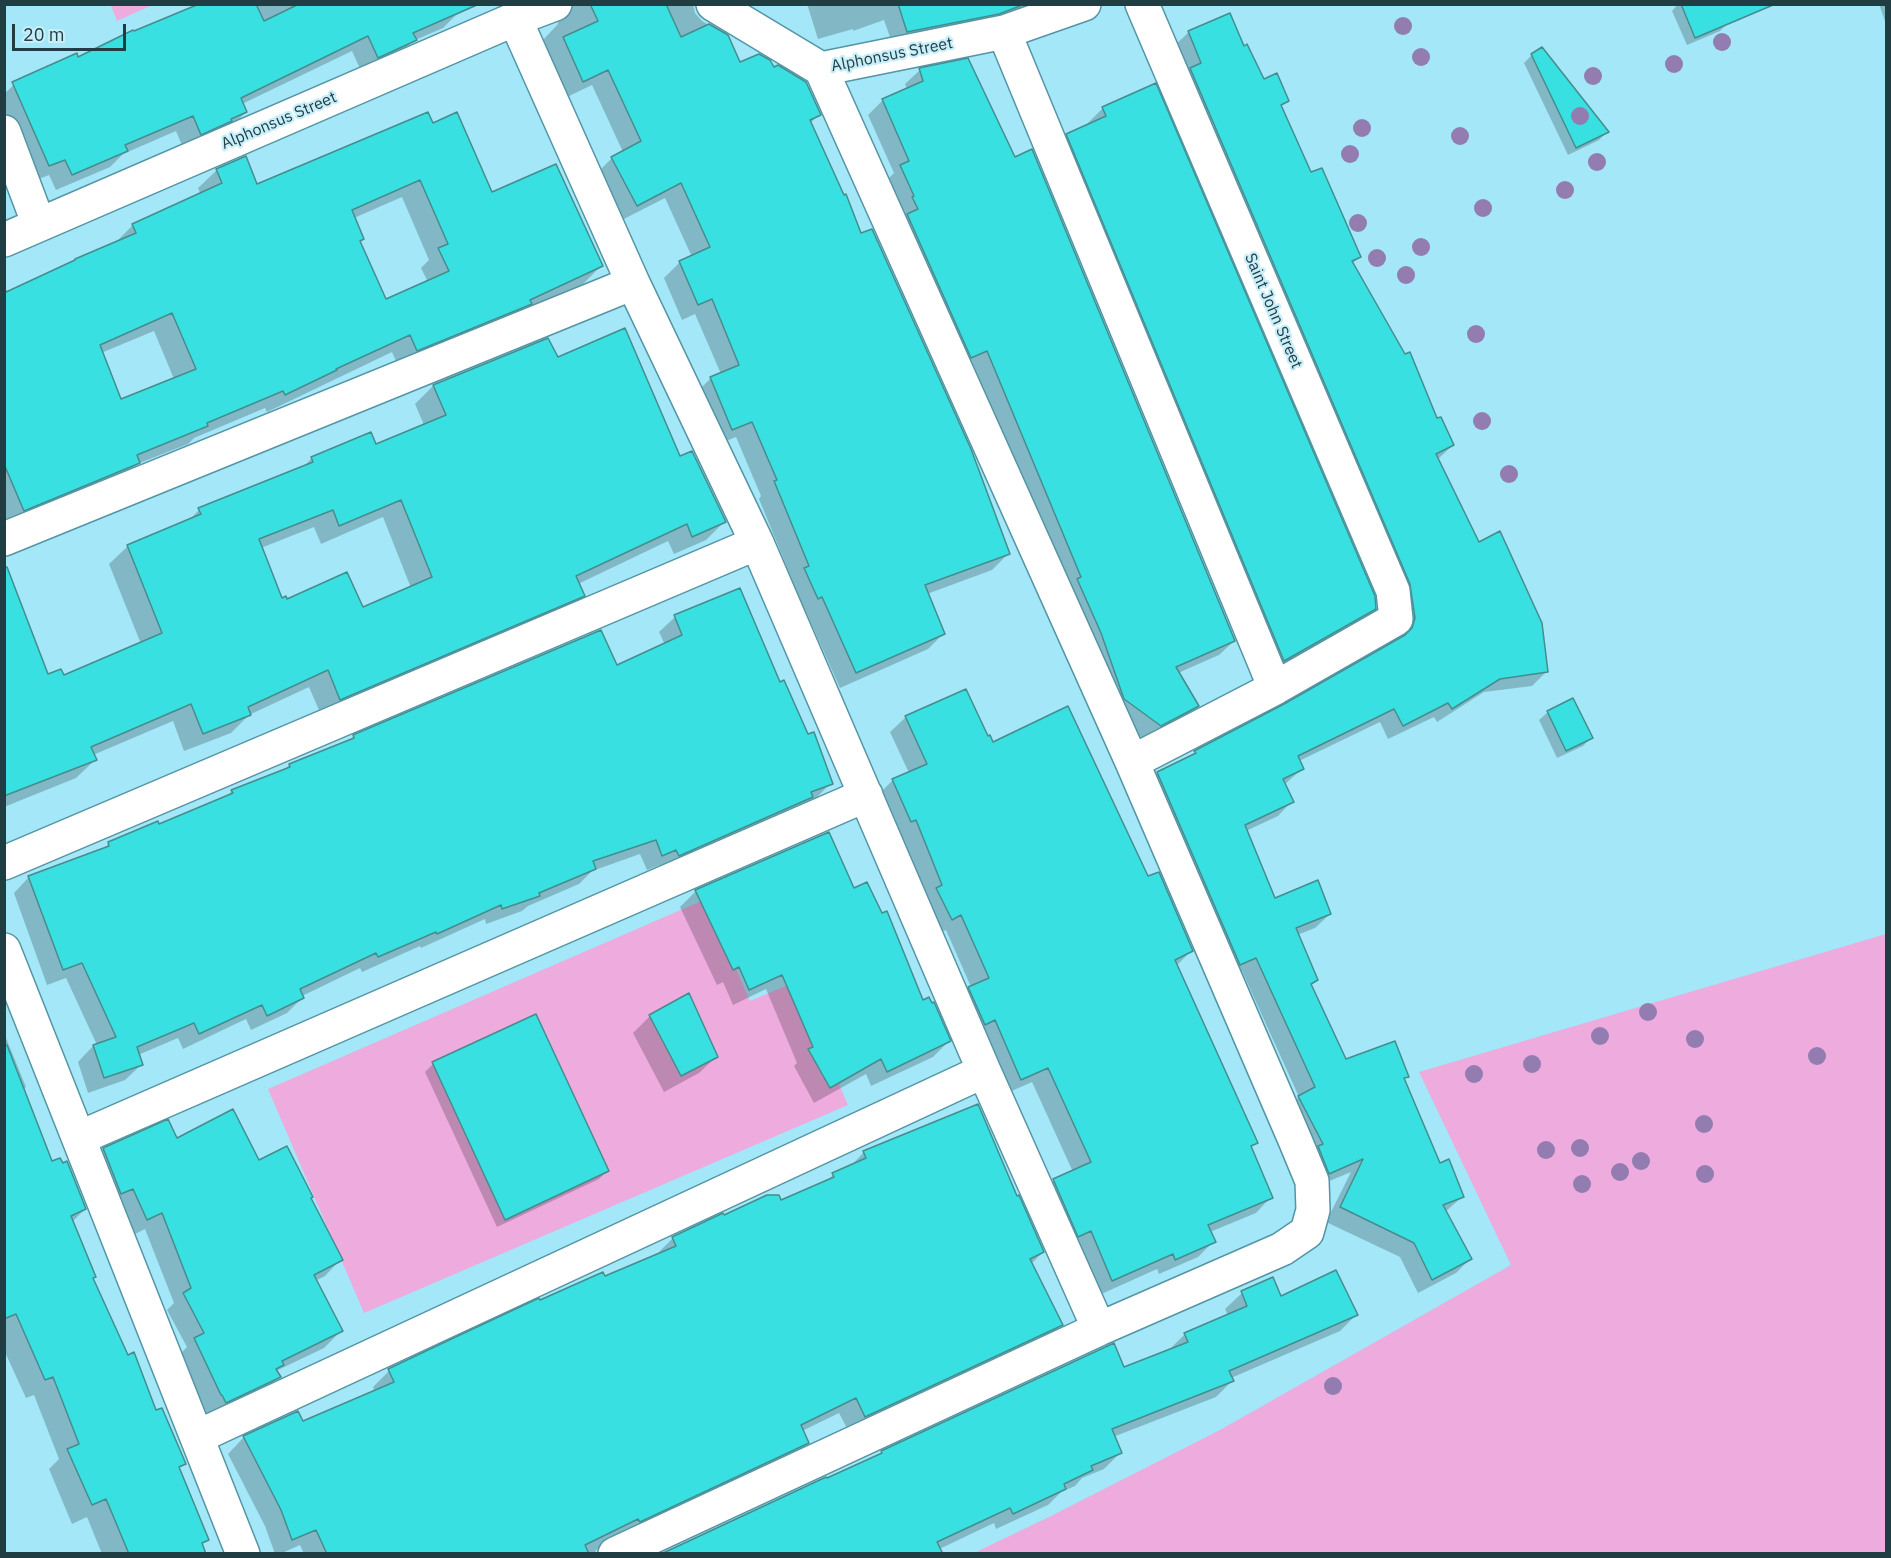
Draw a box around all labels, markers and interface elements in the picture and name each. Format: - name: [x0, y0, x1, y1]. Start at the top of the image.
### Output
- scale bar: [15, 12, 129, 50]
- text: 20 m: [23, 23, 65, 46]
- street label: Alphonsus Street: [830, 34, 954, 76]
- street label: Alphonsus Street: [218, 88, 340, 154]
- street label: Saint John Street: [1240, 251, 1306, 371]

